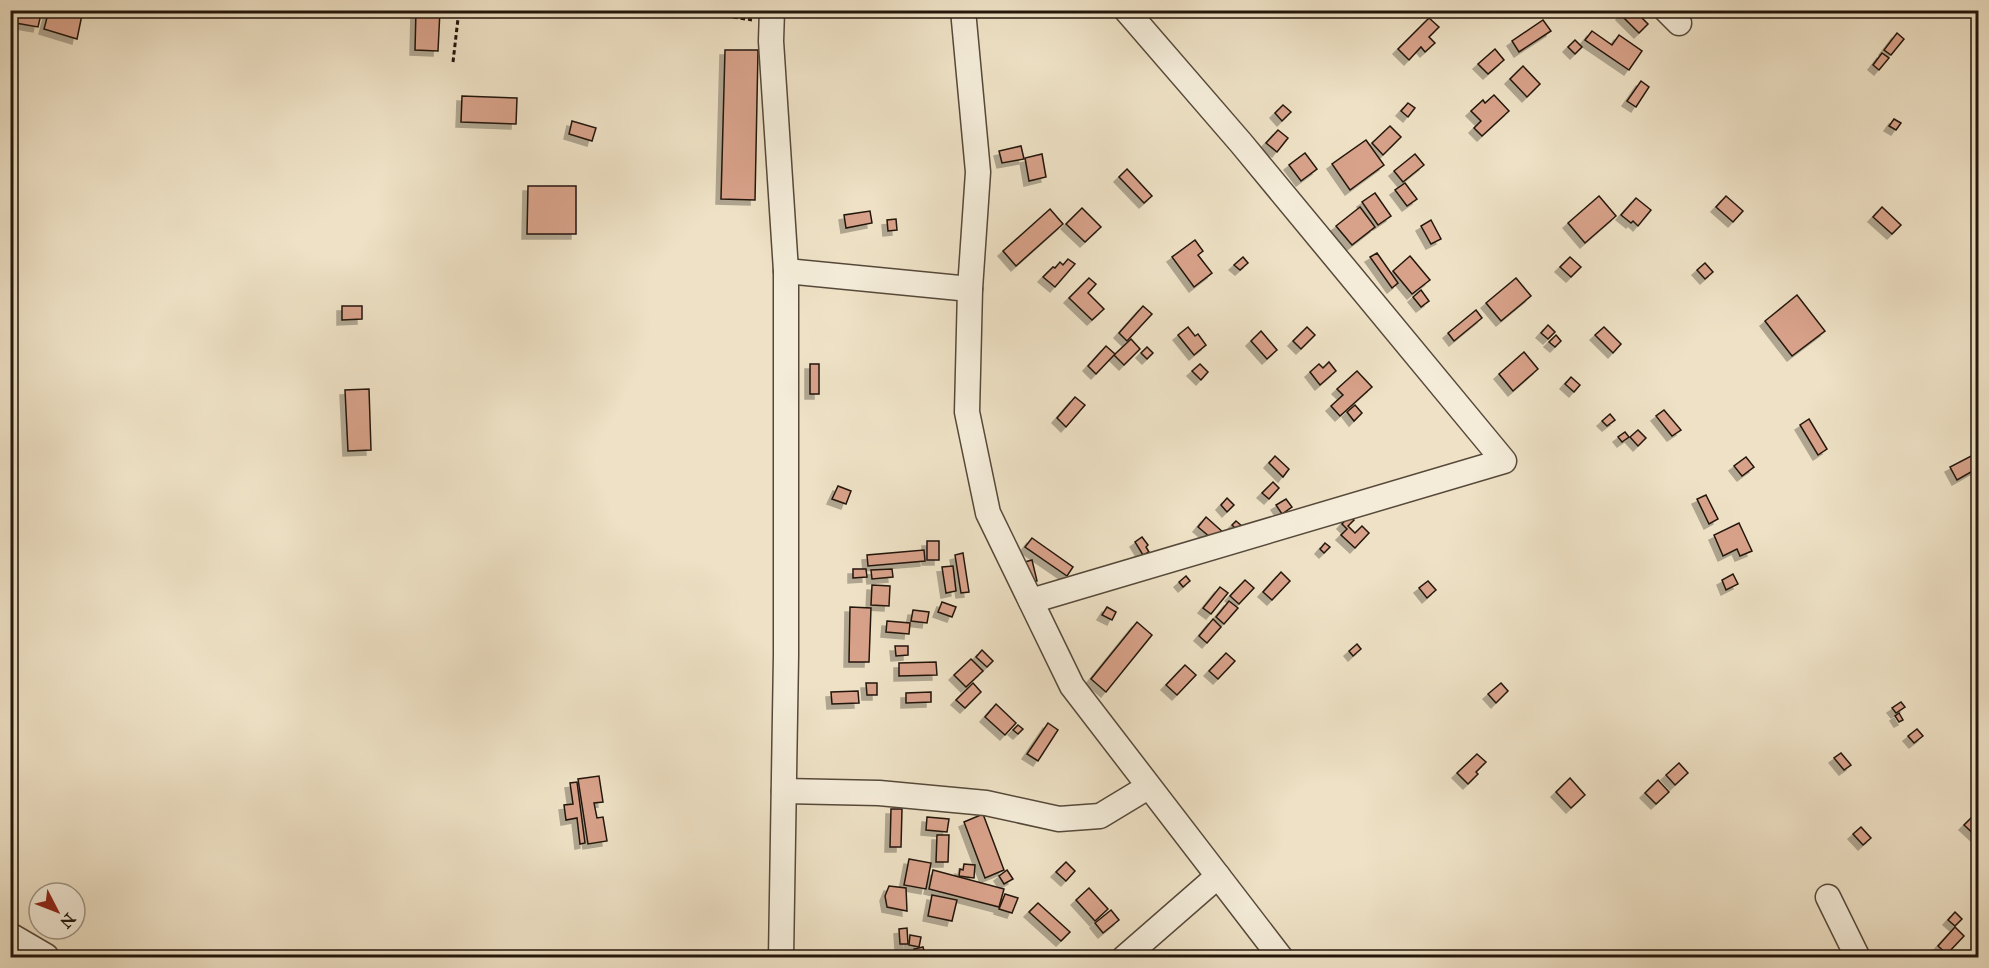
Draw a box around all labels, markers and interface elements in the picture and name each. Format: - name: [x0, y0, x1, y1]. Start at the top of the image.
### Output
- north arrow: [27, 881, 87, 941]
- text: N: [56, 909, 79, 932]

